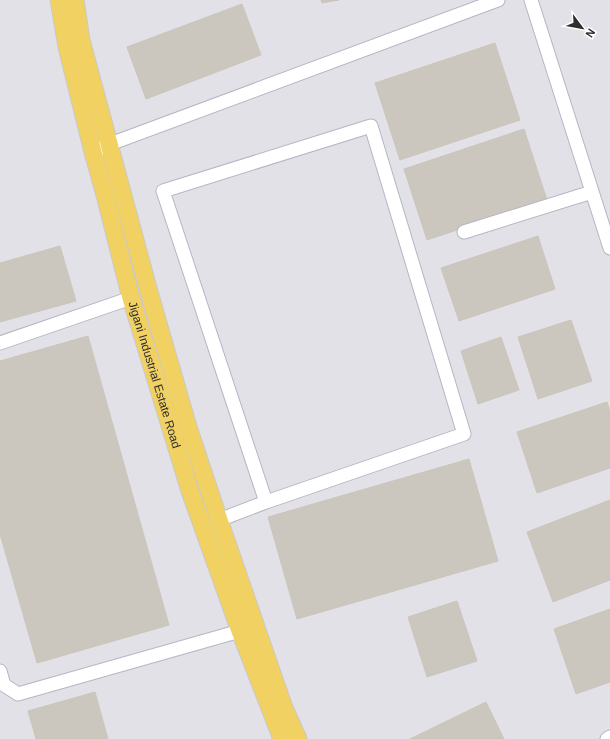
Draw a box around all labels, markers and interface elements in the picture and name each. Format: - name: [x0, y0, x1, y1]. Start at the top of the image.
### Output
- north arrow: [562, 8, 602, 48]
- text: N: [583, 27, 598, 40]
- street label: Jigani Industrial Estate Road: [125, 300, 184, 450]

